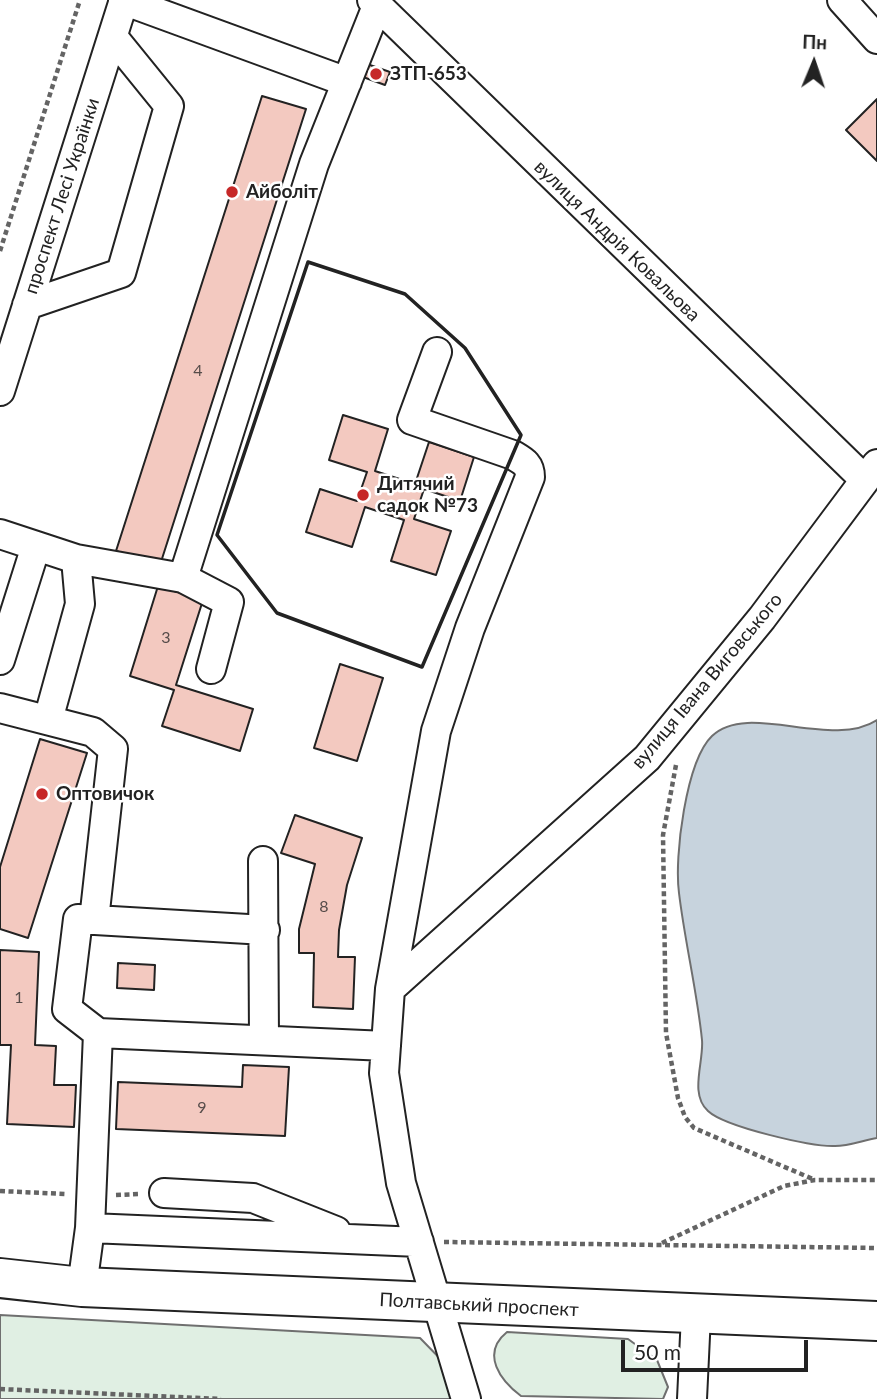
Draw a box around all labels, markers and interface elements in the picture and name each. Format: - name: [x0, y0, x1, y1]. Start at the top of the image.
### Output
- north arrow: [779, 28, 849, 98]
- text: Пн: [802, 30, 828, 53]
- place label: ЗТП-653: [390, 63, 467, 85]
- marker: ЗТП-653: [368, 66, 384, 82]
- street label: проспект Лесі Українки: [20, 95, 104, 297]
- street label: вулиця Андрія Ковальова: [529, 156, 705, 326]
- place label: Айболіт: [246, 181, 318, 203]
- marker: Айболіт: [224, 184, 240, 200]
- house number: 4: [193, 361, 203, 381]
- place label: Дитячий садок №73: [377, 473, 478, 517]
- marker: Дитячий садок №73: [355, 487, 371, 503]
- street label: вулиця Івана Виговського: [627, 589, 787, 773]
- house number: 3: [161, 628, 171, 648]
- place label: Оптовичок: [56, 783, 154, 805]
- marker: Оптовичок: [34, 786, 50, 802]
- house number: 8: [319, 897, 329, 917]
- house number: 1: [14, 988, 24, 1008]
- house number: 9: [197, 1098, 207, 1118]
- street label: Полтавський проспект: [379, 1288, 579, 1322]
- scale bar: [625, 1326, 812, 1370]
- text: 50 m: [634, 1339, 681, 1364]

